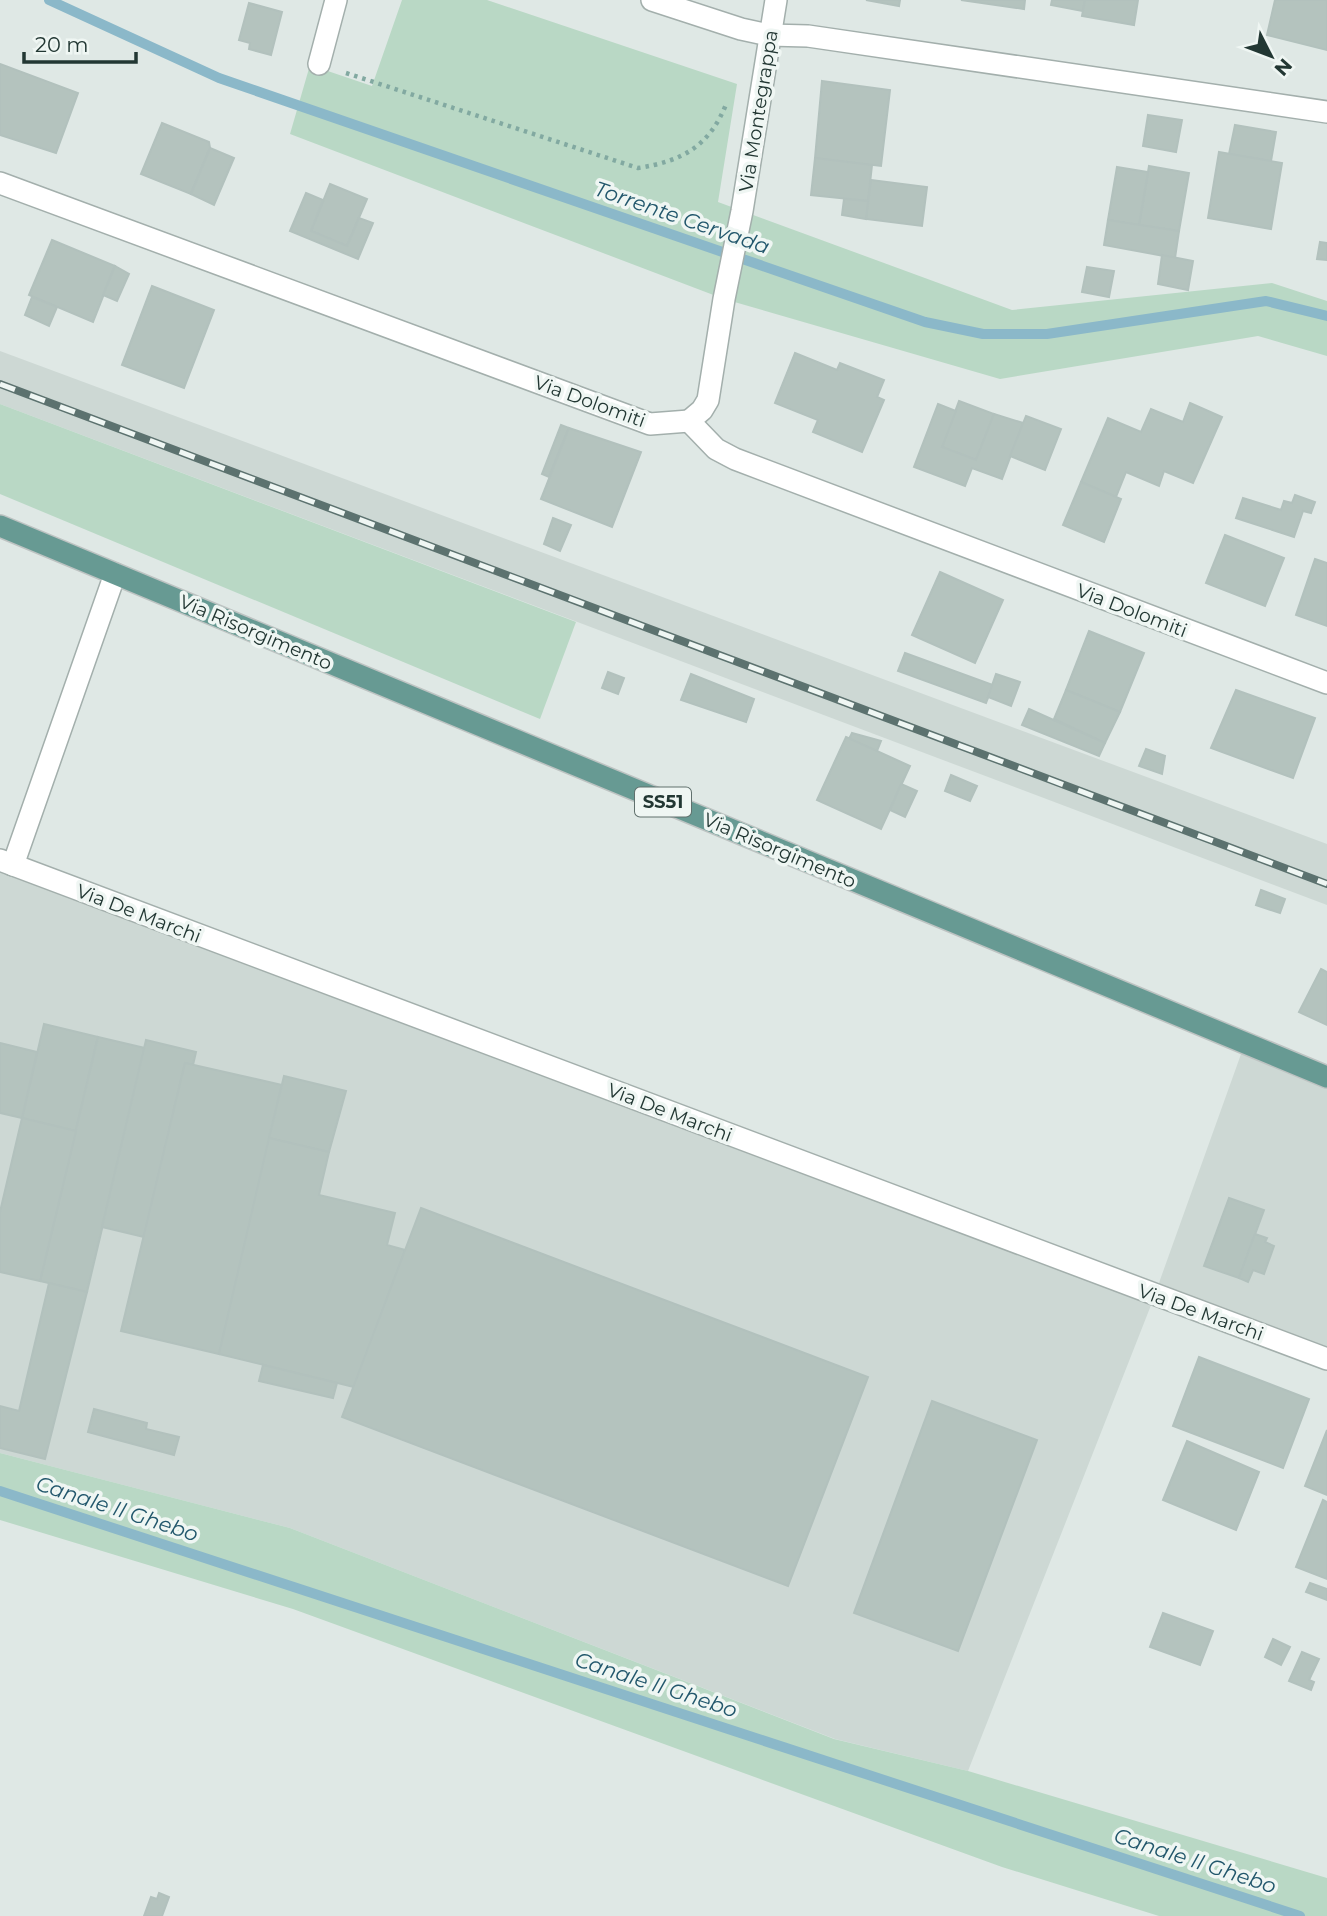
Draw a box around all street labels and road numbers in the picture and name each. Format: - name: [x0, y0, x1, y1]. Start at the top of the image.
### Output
- street label: Via Montegrappa: [734, 28, 783, 194]
- street label: Via Dolomiti: [531, 371, 649, 432]
- street label: Via Dolomiti: [1073, 579, 1190, 642]
- street label: Via Risorgimento: [176, 590, 336, 675]
- road number: SS51: [635, 788, 691, 816]
- street label: Via Risorgimento: [700, 808, 860, 893]
- street label: Via De Marchi: [73, 879, 204, 948]
- street label: Via De Marchi: [604, 1078, 735, 1147]
- street label: Via De Marchi: [1135, 1279, 1267, 1346]

